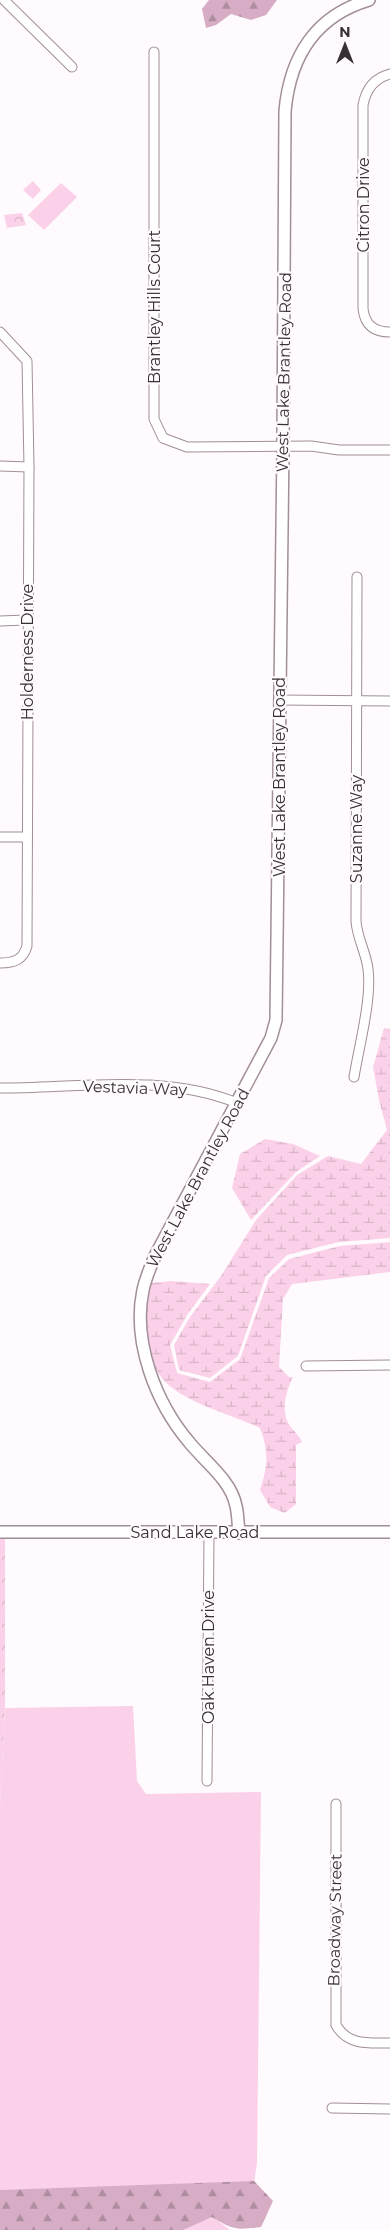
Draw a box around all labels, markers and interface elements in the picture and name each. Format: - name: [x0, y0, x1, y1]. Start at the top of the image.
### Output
- north arrow: [320, 20, 370, 70]
- text: N: [339, 23, 351, 41]
- street label: Citron Drive: [354, 157, 373, 253]
- street label: Brantley Hills Court: [145, 229, 164, 384]
- street label: West Lake Brantley Road: [273, 272, 295, 472]
- street label: Holderness Drive: [18, 584, 37, 720]
- street label: West Lake Brantley Road: [270, 677, 289, 877]
- street label: Suzanne Way: [347, 774, 366, 883]
- street label: Vestavia Way: [82, 1077, 188, 1099]
- street label: West Lake Brantley Road: [143, 1085, 253, 1271]
- street label: Sand Lake Road: [131, 1523, 259, 1542]
- street label: Oak Haven Drive: [199, 1590, 218, 1724]
- street label: Broadway Street: [324, 1853, 346, 1986]

